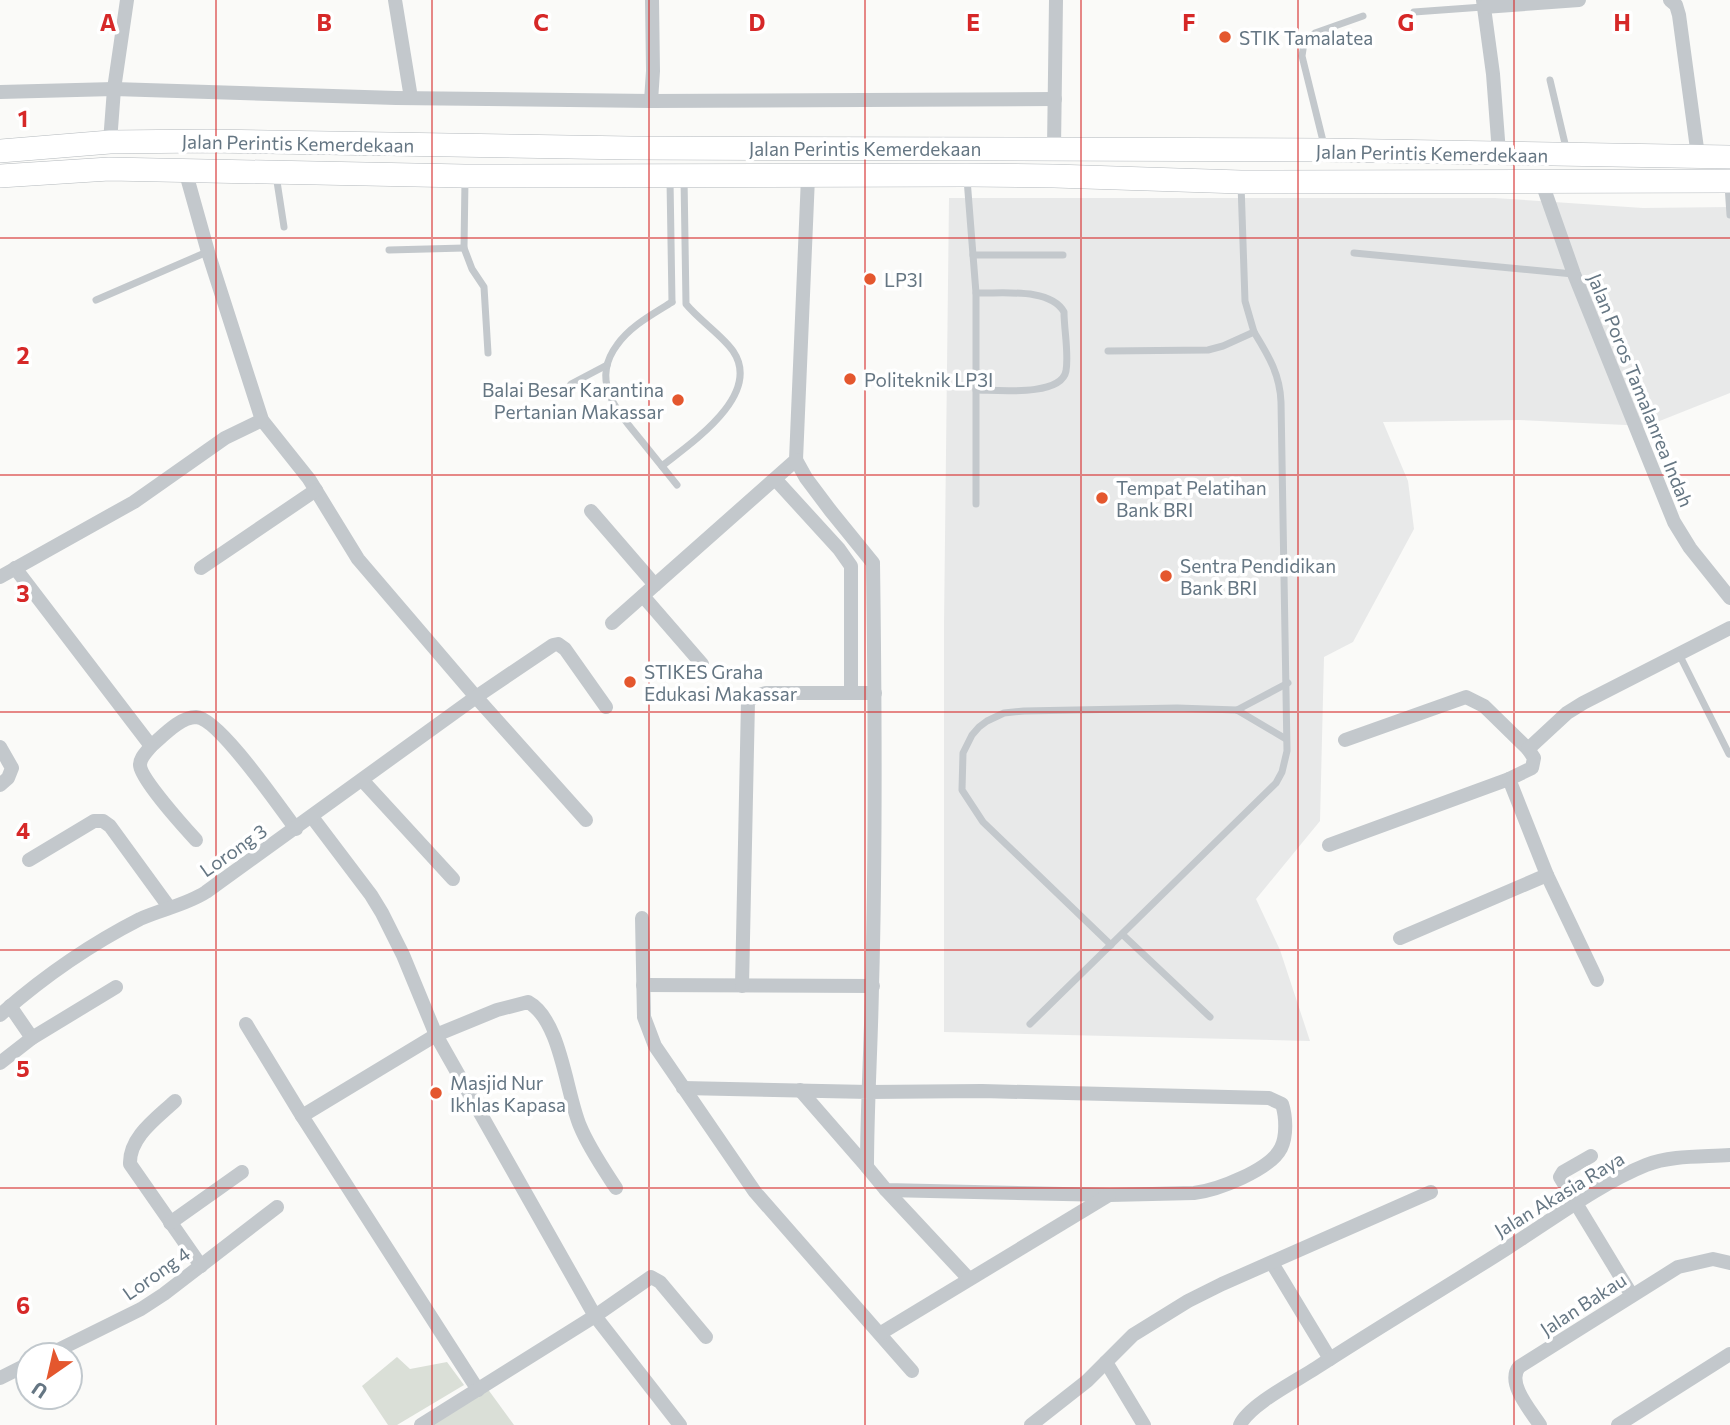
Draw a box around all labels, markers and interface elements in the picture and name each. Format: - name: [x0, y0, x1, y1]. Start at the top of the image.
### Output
- text: A: [100, 8, 117, 36]
- text: B: [316, 8, 332, 36]
- text: C: [533, 8, 549, 36]
- text: D: [749, 8, 766, 36]
- text: E: [966, 8, 980, 36]
- text: F: [1182, 8, 1196, 36]
- text: G: [1398, 8, 1414, 36]
- text: H: [1613, 8, 1631, 36]
- place label: STIK Tamalatea: [1239, 26, 1373, 49]
- marker: STIK Tamalatea: [1217, 29, 1233, 45]
- text: 1: [18, 104, 28, 132]
- street label: Jalan Perintis Kemerdekaan: [181, 129, 415, 157]
- street label: Jalan Perintis Kemerdekaan: [749, 137, 981, 160]
- street label: Jalan Perintis Kemerdekaan: [1315, 139, 1549, 167]
- place label: LP3I: [884, 268, 923, 291]
- street label: Jalan Poros Tamalanrea Indah: [1584, 270, 1698, 510]
- marker: LP3I: [862, 271, 878, 287]
- text: 2: [16, 341, 30, 369]
- place label: Politeknik LP3I: [864, 368, 993, 391]
- marker: Politeknik LP3I: [842, 371, 858, 387]
- place label: Balai Besar Karantina Pertanian Makassar: [482, 378, 664, 423]
- marker: Balai Besar Karantina Pertanian Makassar: [670, 392, 686, 408]
- place label: Tempat Pelatihan Bank BRI: [1116, 476, 1267, 521]
- marker: Tempat Pelatihan Bank BRI: [1094, 490, 1110, 506]
- place label: Sentra Pendidikan Bank BRI: [1180, 554, 1336, 599]
- marker: Sentra Pendidikan Bank BRI: [1158, 568, 1174, 584]
- text: 3: [16, 579, 30, 607]
- place label: STIKES Graha Edukasi Makassar: [644, 660, 798, 705]
- marker: STIKES Graha Edukasi Makassar: [622, 674, 638, 690]
- text: 4: [16, 816, 30, 844]
- street label: Lorong 3: [195, 819, 271, 881]
- text: 5: [16, 1054, 30, 1082]
- place label: Masjid Nur Ikhlas Kapasa: [450, 1071, 566, 1116]
- marker: Masjid Nur Ikhlas Kapasa: [428, 1085, 444, 1101]
- street label: Jalan Akasia Raya: [1490, 1146, 1628, 1242]
- street label: Lorong 4: [118, 1241, 194, 1305]
- street label: Jalan Bakau: [1536, 1268, 1630, 1340]
- text: 6: [16, 1291, 30, 1319]
- north arrow: [14, 1341, 84, 1411]
- text: U: [27, 1377, 51, 1404]

